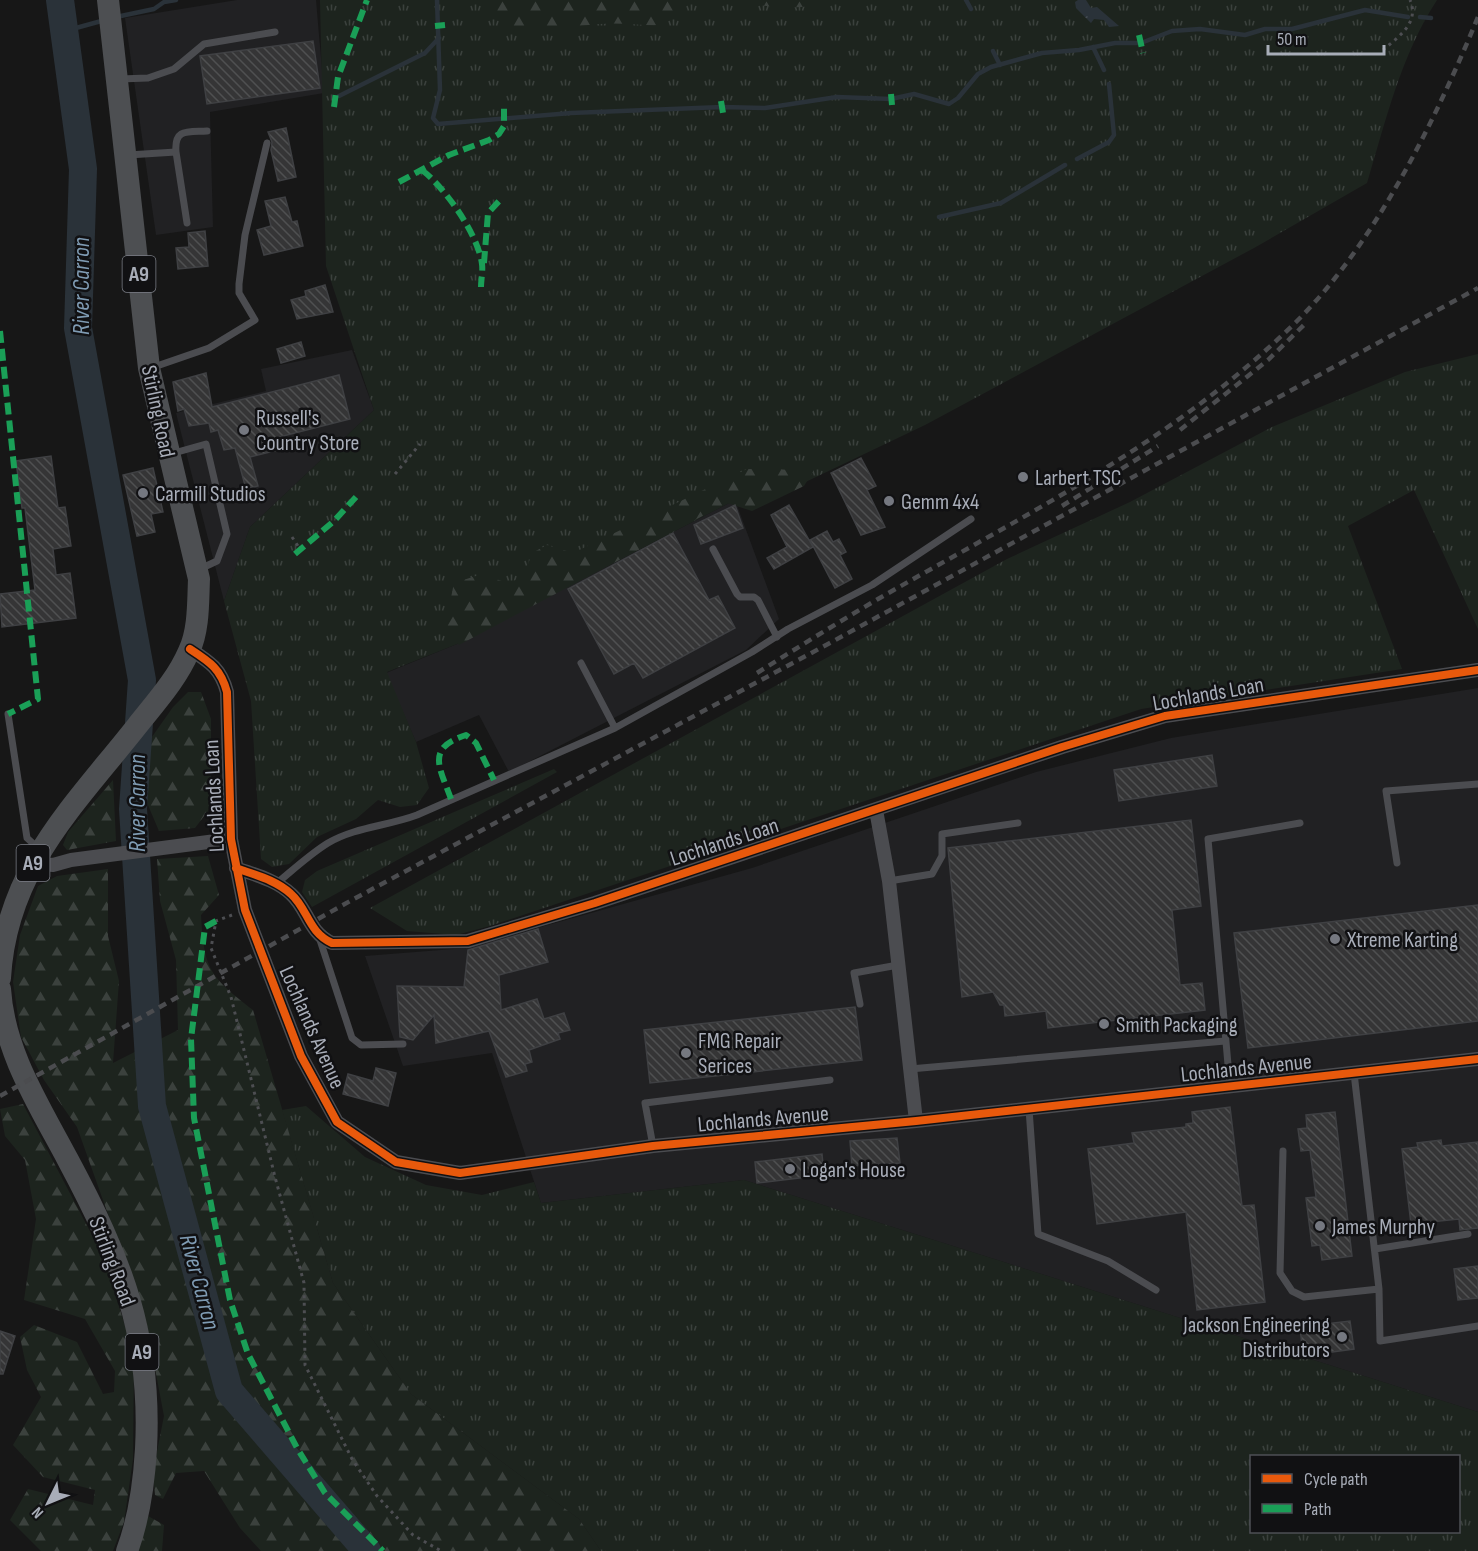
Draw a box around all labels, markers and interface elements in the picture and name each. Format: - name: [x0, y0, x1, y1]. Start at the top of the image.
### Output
- scale bar: [1268, 18, 1384, 56]
- text: 50 m: [1277, 29, 1307, 50]
- water label: River Carron: [67, 237, 96, 335]
- road number: A9: [122, 256, 156, 292]
- street label: Stirling Road: [135, 363, 180, 460]
- place label: Russell's Country Store: [256, 405, 359, 457]
- marker: Russell's Country Store: [237, 423, 251, 437]
- place label: Larbert TSC: [1035, 465, 1122, 492]
- marker: Larbert TSC: [1016, 470, 1030, 484]
- place label: Carmill Studios: [155, 481, 266, 508]
- marker: Carmill Studios: [136, 486, 150, 500]
- place label: Gemm 4x4: [901, 489, 979, 516]
- marker: Gemm 4x4: [882, 494, 896, 508]
- street label: Lochlands Loan: [1150, 671, 1266, 718]
- street label: Lochlands Loan: [198, 739, 231, 853]
- water label: River Carron: [123, 754, 152, 852]
- street label: Lochlands Loan: [667, 812, 782, 873]
- road number: A9: [16, 845, 50, 881]
- place label: Xtreme Karting: [1346, 927, 1458, 954]
- marker: Xtreme Karting: [1328, 932, 1342, 946]
- street label: Lochlands Avenue: [273, 962, 351, 1093]
- place label: Smith Packaging: [1116, 1012, 1238, 1039]
- marker: Smith Packaging: [1097, 1017, 1111, 1031]
- place label: FMG Repair Serices: [698, 1028, 781, 1080]
- marker: FMG Repair Serices: [679, 1046, 693, 1060]
- street label: Lochlands Avenue: [1179, 1048, 1313, 1089]
- street label: Lochlands Avenue: [696, 1100, 830, 1139]
- place label: Logan's House: [802, 1157, 906, 1184]
- marker: Logan's House: [783, 1162, 797, 1176]
- street label: Stirling Road: [82, 1213, 141, 1310]
- place label: James Murphy: [1331, 1214, 1435, 1241]
- marker: James Murphy: [1313, 1219, 1327, 1233]
- water label: River Carron: [173, 1231, 226, 1333]
- place label: Jackson Engineering Distributors: [1182, 1312, 1330, 1364]
- marker: Jackson Engineering Distributors: [1335, 1330, 1349, 1344]
- road number: A9: [126, 1334, 158, 1370]
- legend: [1250, 1455, 1460, 1533]
- text: Cycle path: [1304, 1469, 1368, 1490]
- north arrow: [18, 1473, 78, 1533]
- text: Path: [1304, 1499, 1332, 1520]
- text: N: [28, 1503, 48, 1522]

